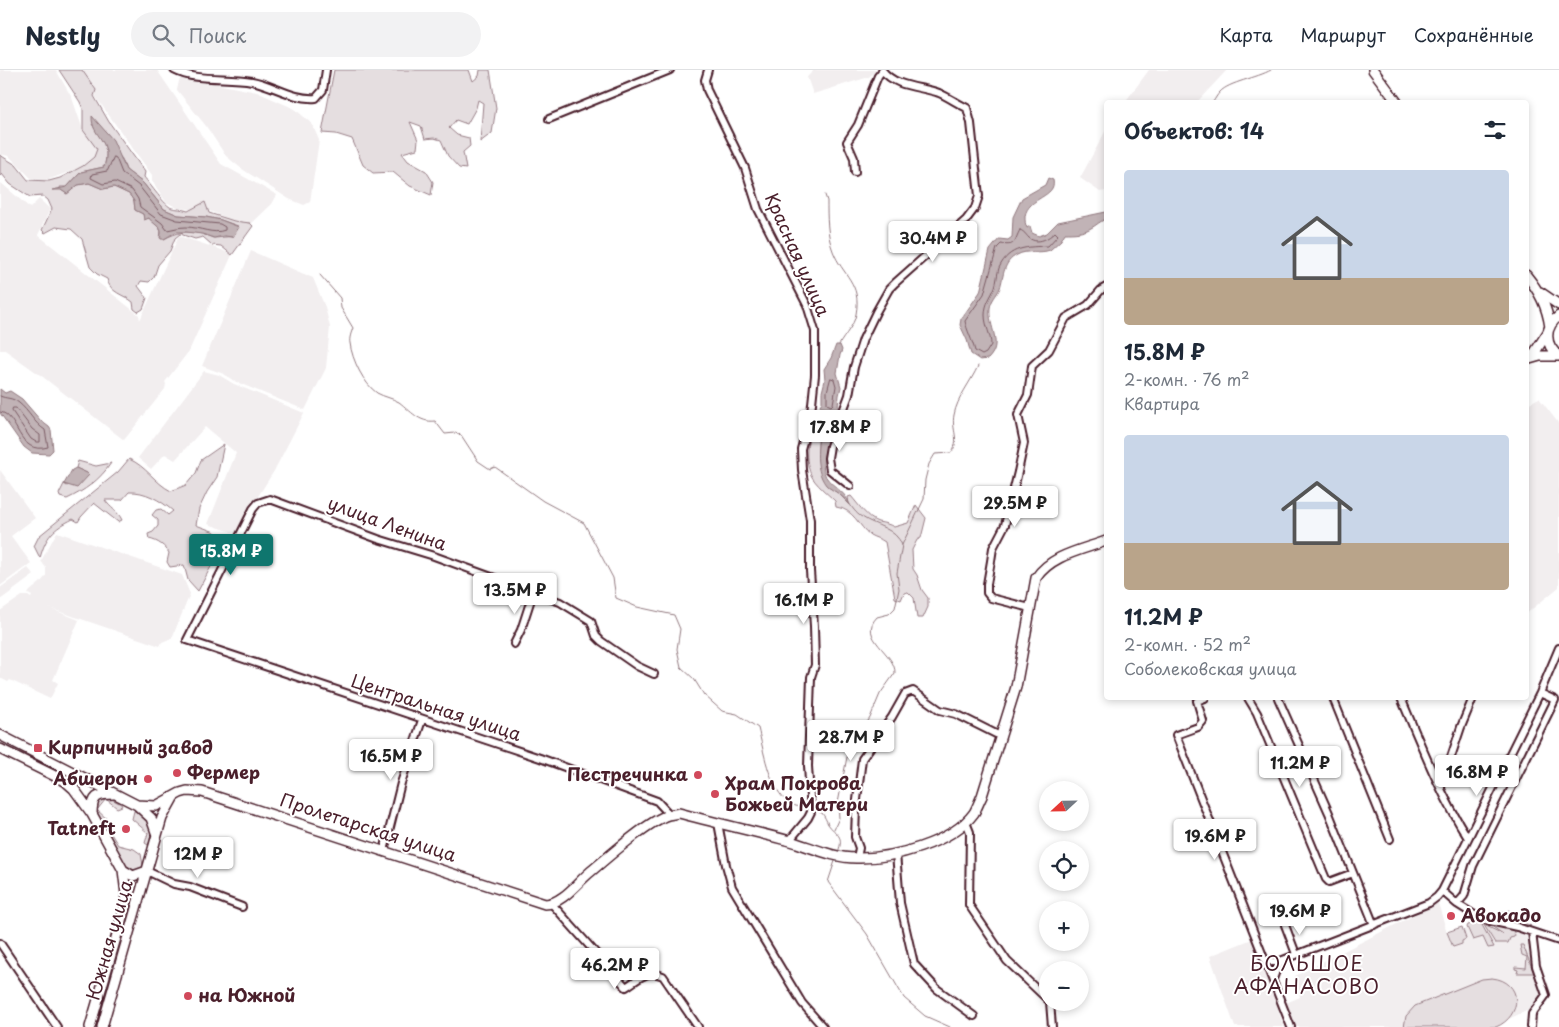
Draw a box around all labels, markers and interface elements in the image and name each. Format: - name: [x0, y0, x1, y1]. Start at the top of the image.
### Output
- search box: [131, 12, 481, 57]
- text: Nestly: [25, 17, 101, 53]
- icon: search: [149, 21, 177, 49]
- text: Поиск: [189, 21, 246, 49]
- text: Карта: [1220, 21, 1272, 48]
- text: Маршрут: [1300, 21, 1386, 48]
- text: Сохранённые: [1414, 21, 1534, 48]
- text: Объектов: 14: [1124, 114, 1264, 146]
- icon: filters: [1481, 116, 1509, 144]
- street label: Красная улица: [759, 188, 838, 321]
- icon: home: [1272, 203, 1362, 293]
- pin: 30.4M ₽: [887, 220, 979, 263]
- text: 30.4M ₽: [899, 225, 967, 249]
- text: 15.8M ₽: [1124, 335, 1205, 367]
- text: 2-комн. · 76 m²: [1124, 367, 1249, 391]
- text: Квартира: [1124, 391, 1199, 415]
- pin: 17.8M ₽: [794, 410, 886, 452]
- text: 17.8M ₽: [809, 414, 871, 438]
- icon: home: [1272, 468, 1362, 558]
- pin: 29.5M ₽: [969, 486, 1061, 528]
- street label: улица Ленина: [324, 489, 451, 557]
- text: 29.5M ₽: [983, 490, 1047, 514]
- pin: 15.8M ₽: [185, 534, 277, 576]
- text: 15.8M ₽: [200, 538, 262, 562]
- pin: 13.5M ₽: [469, 572, 561, 615]
- text: 13.5M ₽: [484, 577, 546, 601]
- pin: 16.1M ₽: [758, 582, 850, 625]
- text: 16.1M ₽: [774, 587, 834, 611]
- text: 11.2M ₽: [1124, 600, 1203, 632]
- text: 2-комн. · 52 m²: [1124, 632, 1251, 656]
- text: Соболековская улица: [1124, 656, 1297, 680]
- street label: Центральная улица: [348, 666, 526, 747]
- pin: 28.7M ₽: [805, 720, 897, 762]
- text: 28.7M ₽: [818, 724, 884, 748]
- place label: Кирпичный завод: [48, 733, 213, 760]
- pin: 16.5M ₽: [345, 738, 437, 781]
- marker: Кирпичный завод: [32, 742, 44, 754]
- text: 16.5M ₽: [360, 743, 422, 767]
- pin: 11.2M ₽: [1254, 746, 1346, 788]
- text: 11.2M ₽: [1270, 750, 1330, 774]
- pin: 16.8M ₽: [1431, 754, 1523, 797]
- place label: Фермер: [187, 758, 260, 785]
- text: 16.8M ₽: [1446, 759, 1508, 783]
- place label: Пестречинка: [567, 760, 688, 787]
- place label: Абшерон: [52, 764, 138, 791]
- marker: Фермер: [171, 767, 183, 779]
- marker: Пестречинка: [692, 769, 704, 781]
- place label: Храм Покрова Божьей Матери: [725, 769, 868, 817]
- marker: Абшерон: [142, 773, 154, 785]
- north arrow: [1039, 781, 1089, 831]
- map controls: [1039, 781, 1089, 1011]
- street label: Пролетарская улица: [277, 785, 461, 868]
- marker: Храм Покрова Божьей Матери: [709, 788, 721, 800]
- place label: Tatneft: [47, 814, 116, 841]
- pin: 19.6M ₽: [1169, 818, 1261, 861]
- marker: Tatneft: [120, 823, 132, 835]
- text: 19.6M ₽: [1184, 823, 1246, 847]
- pin: 12M ₽: [163, 836, 233, 879]
- text: 12M ₽: [174, 841, 222, 865]
- button: locate: [1039, 841, 1089, 891]
- street label: Южная улица: [79, 876, 139, 1003]
- pin: 19.6M ₽: [1254, 894, 1346, 936]
- text: 19.6M ₽: [1269, 898, 1331, 922]
- button: +: [1039, 901, 1089, 951]
- place label: Авокадо: [1460, 901, 1541, 928]
- marker: Авокадо: [1445, 910, 1457, 922]
- pin: 46.2M ₽: [569, 948, 661, 990]
- district label: БОЛЬШОЕ АФАНАСОВО: [1234, 948, 1380, 1001]
- text: 46.2M ₽: [581, 952, 649, 976]
- button: −: [1039, 961, 1089, 1011]
- place label: на Южной: [198, 981, 296, 1008]
- marker: на Южной: [182, 990, 194, 1002]

